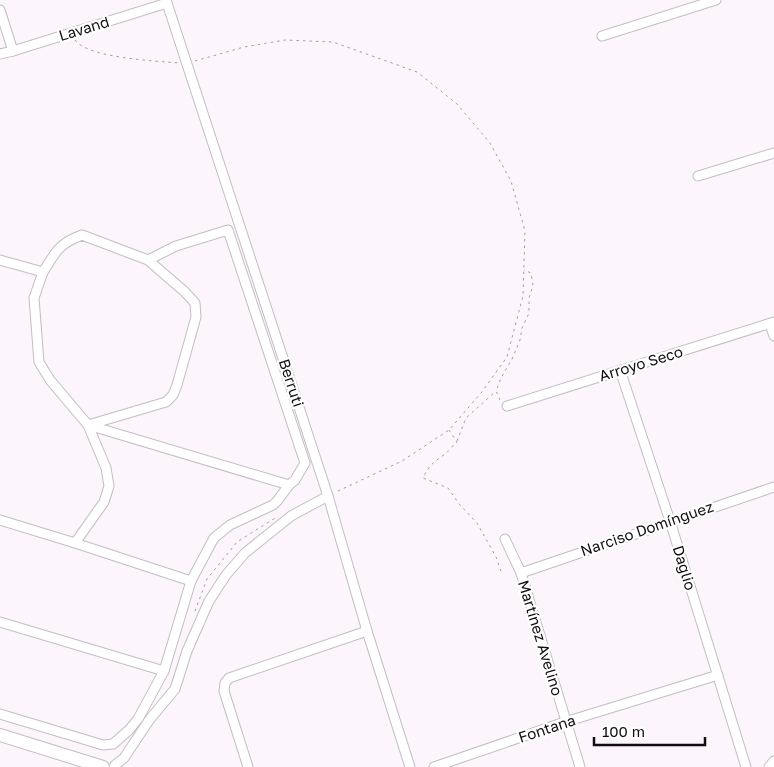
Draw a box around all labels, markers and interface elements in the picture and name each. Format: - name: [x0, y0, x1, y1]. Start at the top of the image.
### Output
- street label: Lavand: [56, 12, 111, 44]
- street label: Arroyo Seco: [597, 342, 685, 384]
- street label: Berruti: [276, 356, 308, 409]
- street label: Narciso Domínguez: [578, 497, 716, 559]
- street label: Daglio: [670, 543, 700, 592]
- street label: Martínez Avelino: [515, 578, 567, 698]
- street label: Fontana: [516, 710, 578, 746]
- scale bar: [594, 714, 705, 746]
- text: 100 m: [602, 722, 645, 740]

